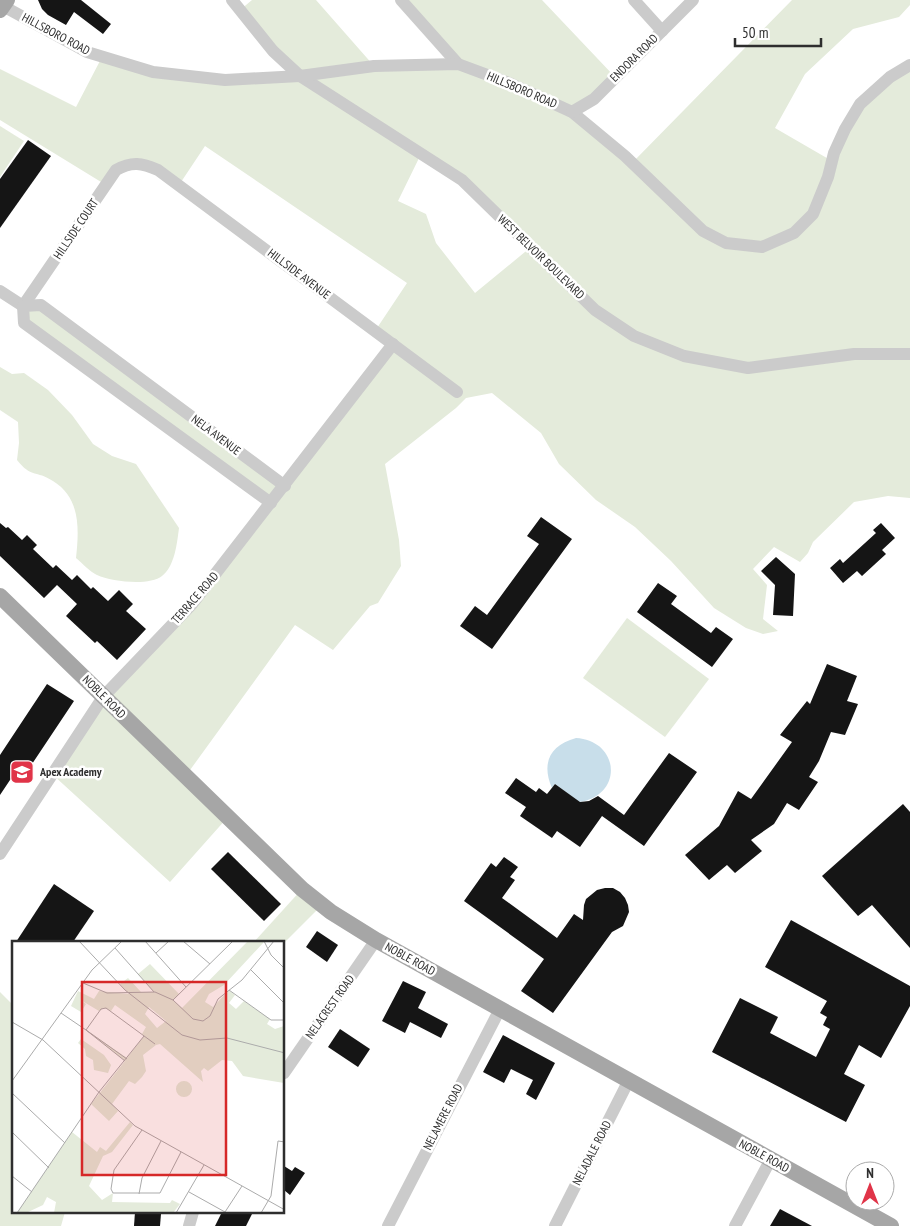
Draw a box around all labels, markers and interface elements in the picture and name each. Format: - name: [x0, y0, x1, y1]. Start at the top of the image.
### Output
- street label: HILLSBORO ROAD: [20, 9, 93, 58]
- scale bar: [735, 15, 821, 47]
- text: 50 m: [742, 23, 768, 42]
- street label: ENDORA ROAD: [607, 31, 661, 85]
- street label: HILLSBORO ROAD: [485, 68, 560, 111]
- street label: HILLSIDE COURT: [50, 195, 102, 262]
- street label: WEST BELVOIR BOULEVARD: [495, 211, 588, 302]
- street label: HILLSIDE AVENUE: [265, 245, 334, 302]
- street label: NELA AVENUE: [189, 411, 244, 458]
- street label: TERRACE ROAD: [168, 569, 221, 627]
- street label: NOBLE ROAD: [80, 672, 129, 721]
- school or university icon: Apex Academy: [9, 759, 35, 785]
- place label: Apex Academy: [39, 764, 102, 779]
- street label: NOBLE ROAD: [383, 939, 438, 978]
- inset map: [12, 941, 285, 1214]
- street label: NELACREST ROAD: [302, 972, 357, 1042]
- street label: NELAMERE ROAD: [419, 1081, 466, 1152]
- street label: NELADALE ROAD: [569, 1118, 614, 1188]
- street label: NOBLE ROAD: [737, 1136, 792, 1175]
- north arrow: [845, 1161, 895, 1211]
- text: N: [866, 1164, 874, 1182]

